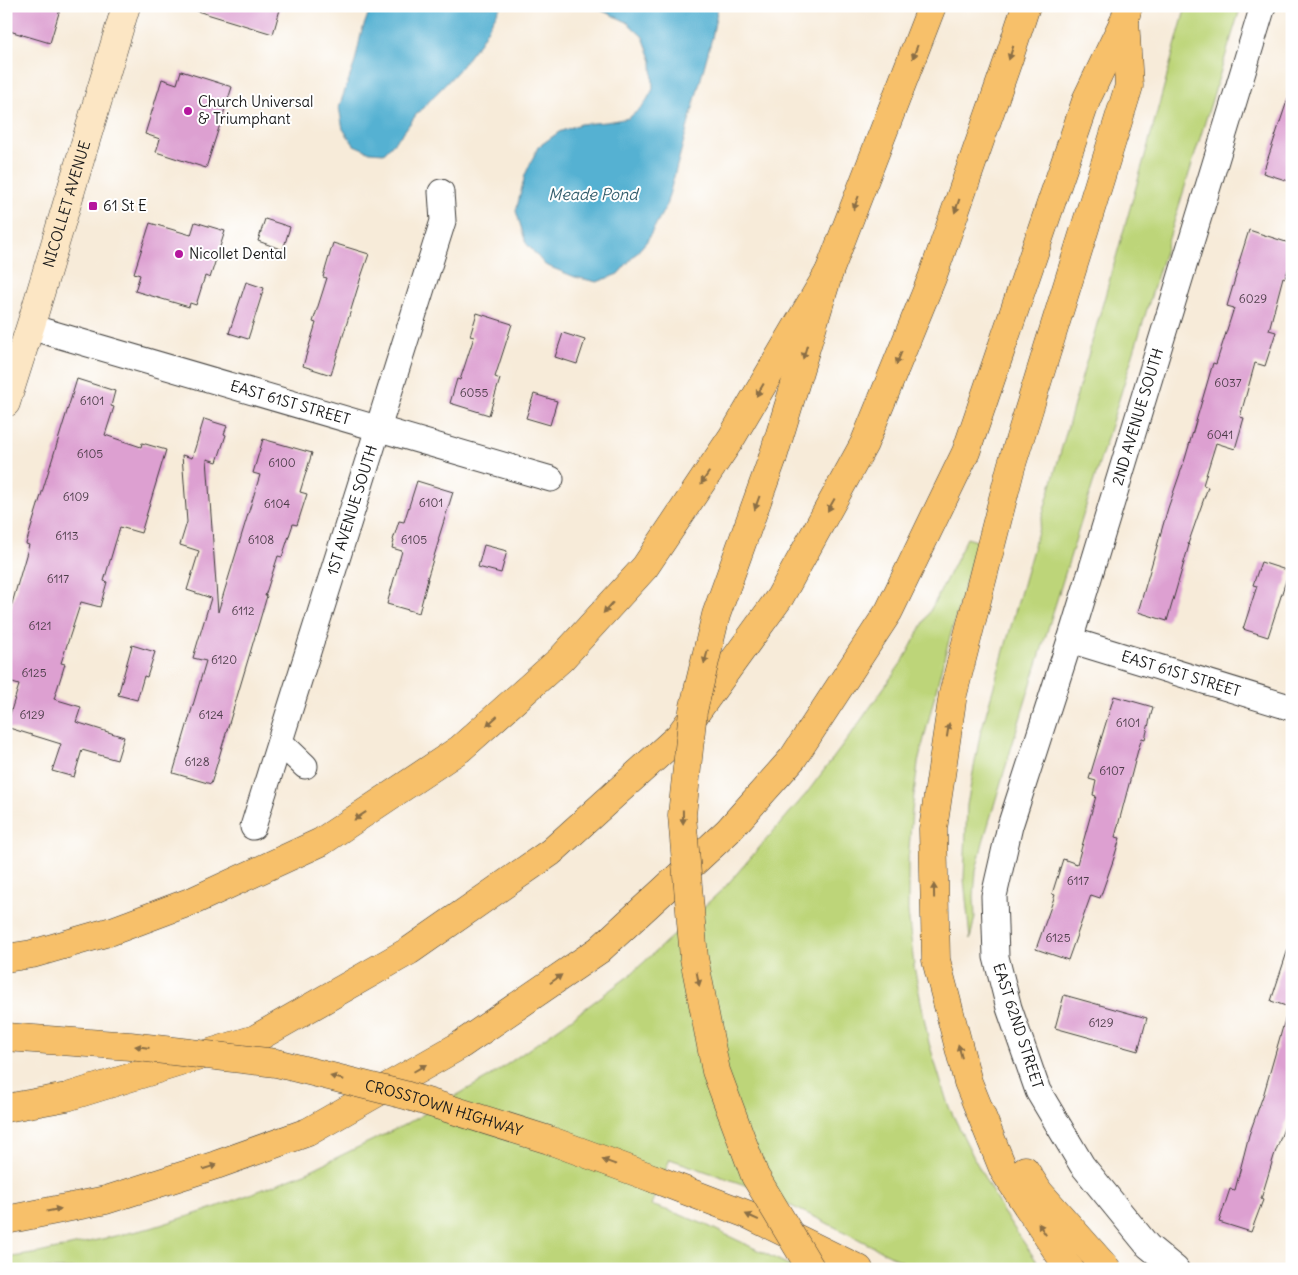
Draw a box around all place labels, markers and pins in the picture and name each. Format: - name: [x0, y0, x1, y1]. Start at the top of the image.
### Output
- place label: Church Universal & Triumphant: [198, 92, 313, 128]
- marker: Church Universal & Triumphant: [182, 105, 194, 117]
- place label: 61 St E: [103, 196, 147, 215]
- marker: 61 St E: [87, 200, 99, 212]
- place label: Nicollet Dental: [189, 244, 286, 263]
- marker: Nicollet Dental: [173, 248, 185, 260]

